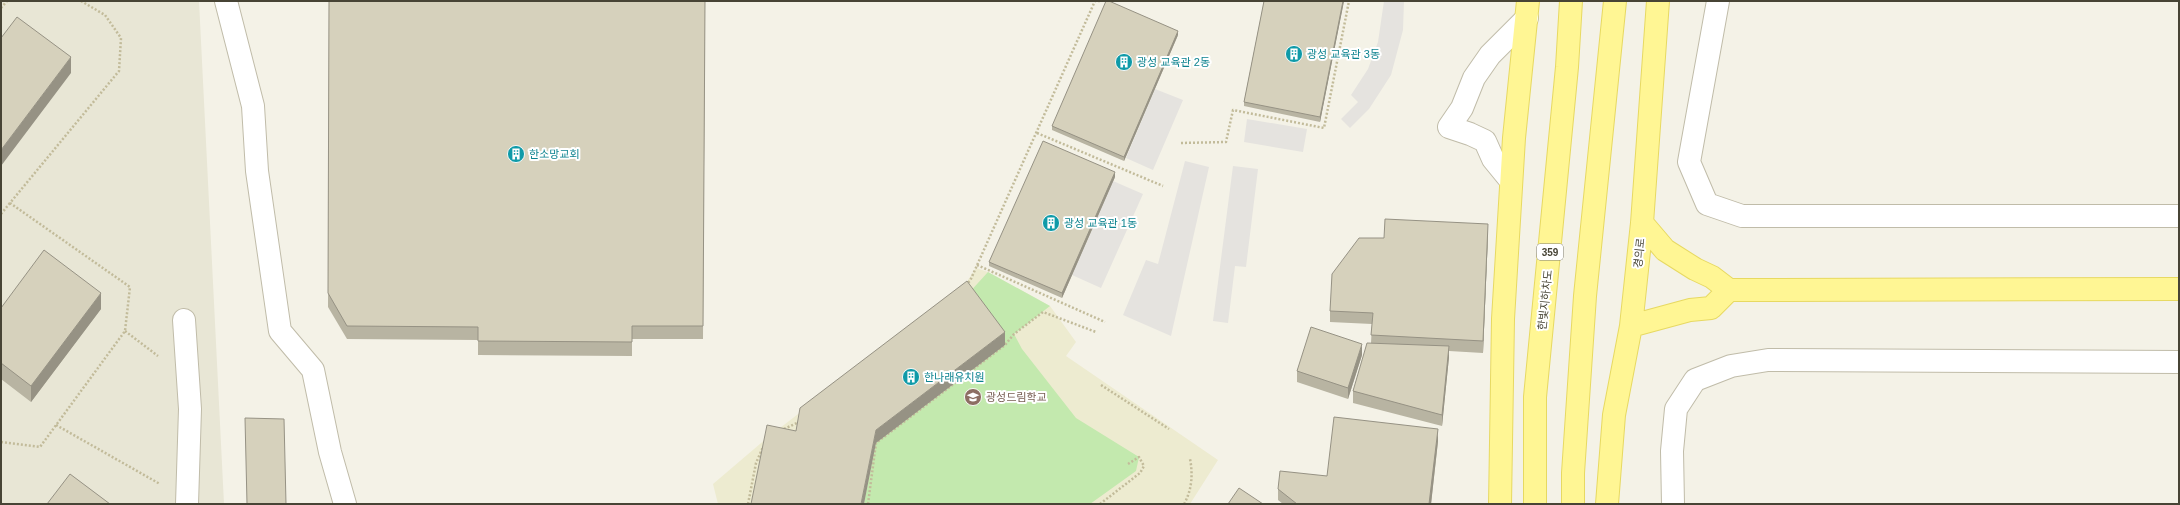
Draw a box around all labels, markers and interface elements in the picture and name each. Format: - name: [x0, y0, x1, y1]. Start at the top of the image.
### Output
- building icon: 광성 교육관 3동: [1284, 44, 1304, 64]
- place label: 광성 교육관 3동: [1307, 48, 1380, 60]
- building icon: 광성 교육관 2동: [1114, 52, 1134, 72]
- place label: 광성 교육관 2동: [1137, 56, 1210, 68]
- building icon: 한소망교회: [506, 144, 526, 164]
- place label: 한소망교회: [529, 148, 580, 160]
- building icon: 광성 교육관 1동: [1041, 213, 1061, 233]
- place label: 광성 교육관 1동: [1064, 217, 1137, 229]
- street label: 경의로: [1631, 237, 1647, 269]
- road number: 359: [1537, 244, 1563, 260]
- street label: 한빛지하차도: [1536, 269, 1554, 331]
- building icon: 한나래유치원: [901, 367, 921, 387]
- place label: 한나래유치원: [924, 371, 985, 383]
- school or university icon: 광성드림학교: [963, 387, 983, 407]
- place label: 광성드림학교: [986, 391, 1047, 403]

